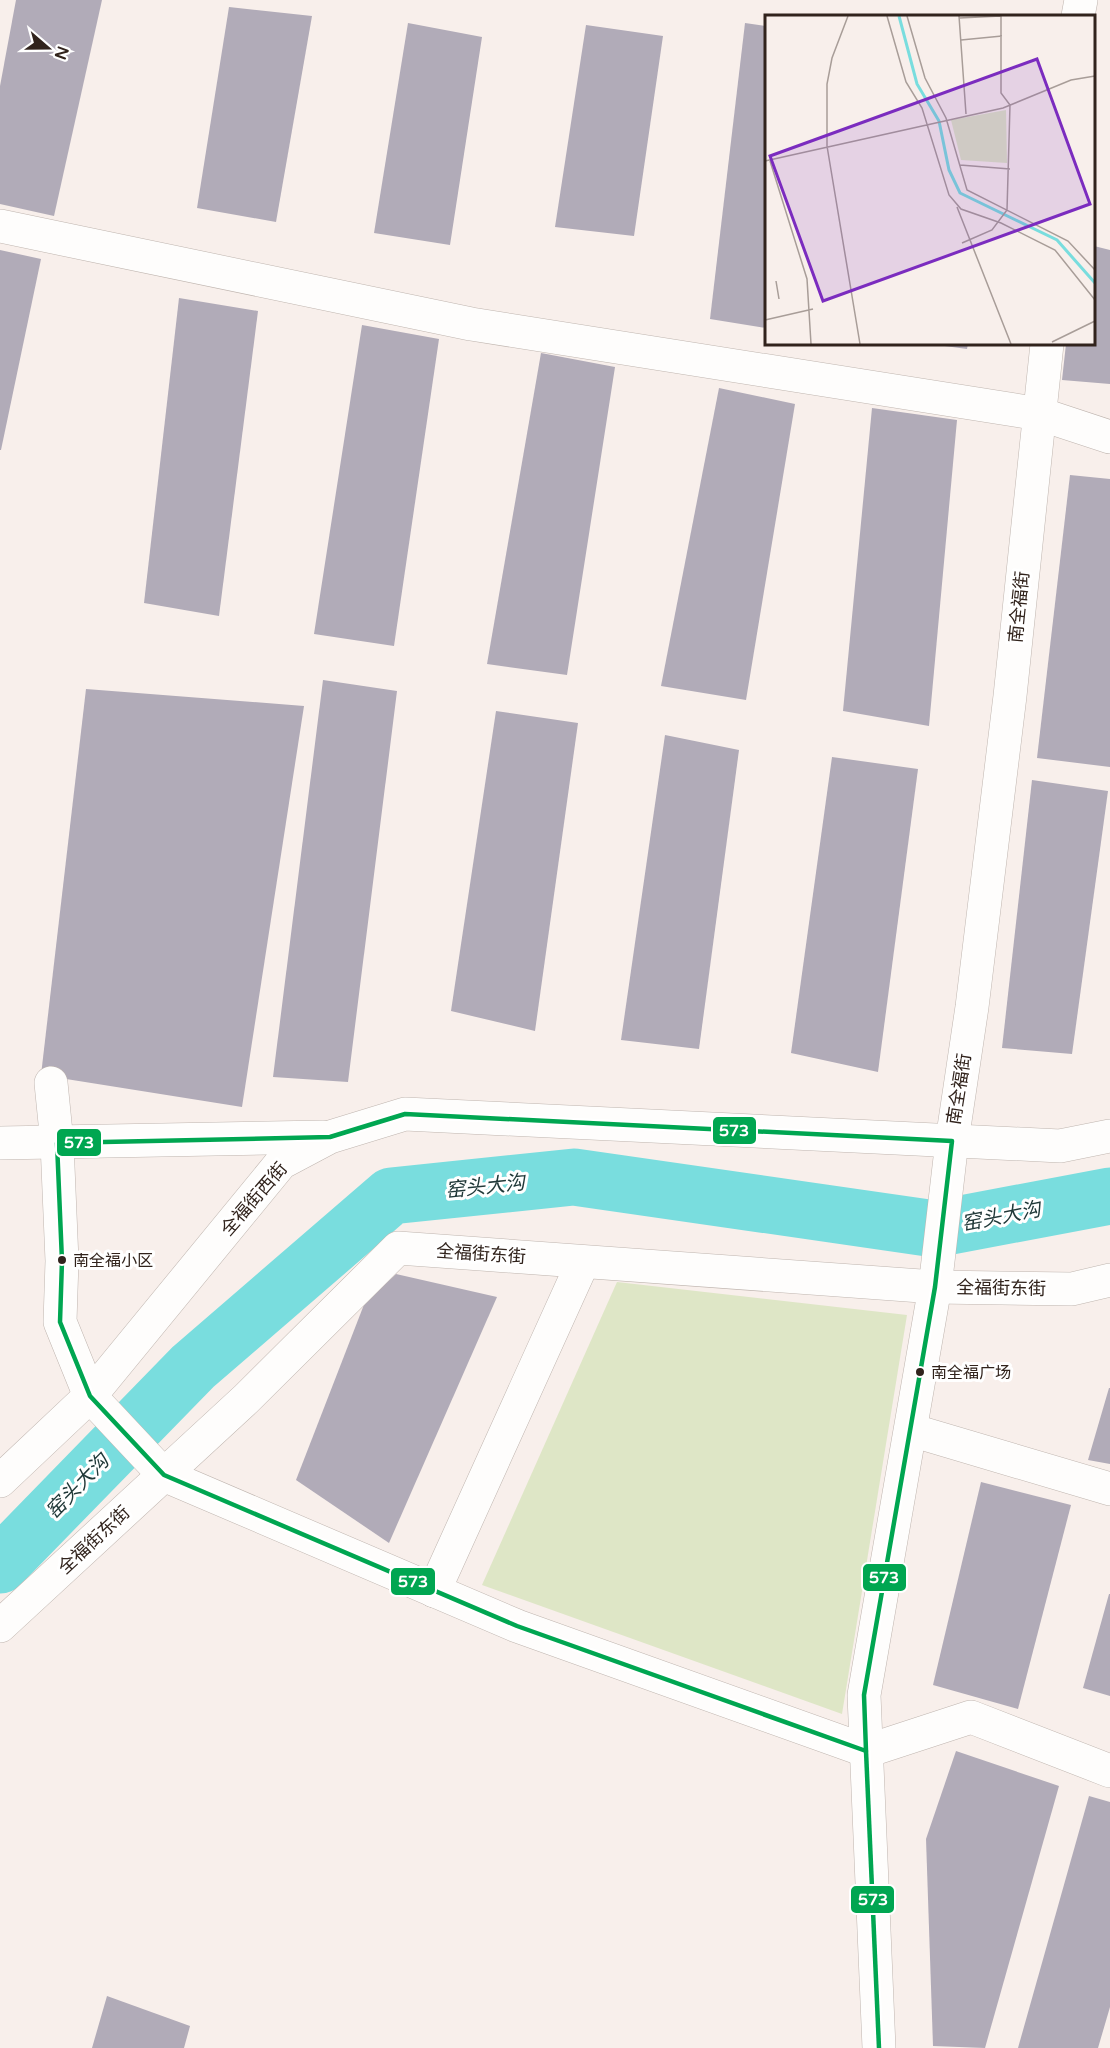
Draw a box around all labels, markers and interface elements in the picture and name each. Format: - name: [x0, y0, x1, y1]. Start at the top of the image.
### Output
- inset map: [765, 15, 1095, 345]
- north arrow: [18, 18, 78, 78]
- text: N: [50, 43, 73, 62]
- street label: 南全福街: [1004, 570, 1034, 644]
- street label: 南全福街: [943, 1052, 975, 1126]
- line badge: 573: [712, 1116, 757, 1145]
- text: 573: [719, 1121, 749, 1141]
- line badge: 573: [56, 1128, 102, 1157]
- text: 573: [64, 1133, 94, 1153]
- street label: 全福街西街: [216, 1158, 292, 1240]
- water label: 窑头大沟: [444, 1171, 528, 1203]
- water label: 窑头大沟: [960, 1197, 1045, 1236]
- street label: 全福街东街: [435, 1240, 527, 1268]
- place label: 南全福小区: [73, 1251, 153, 1271]
- marker: 南全福小区: [56, 1254, 68, 1266]
- street label: 全福街东街: [956, 1276, 1046, 1300]
- place label: 南全福广场: [931, 1363, 1011, 1383]
- marker: 南全福广场: [914, 1366, 926, 1378]
- water label: 窑头大沟: [41, 1448, 116, 1524]
- street label: 全福街东街: [54, 1501, 134, 1579]
- line badge: 573: [862, 1563, 907, 1592]
- line badge: 573: [390, 1567, 436, 1596]
- text: 573: [869, 1568, 899, 1588]
- text: 573: [398, 1572, 428, 1592]
- line badge: 573: [850, 1885, 895, 1914]
- text: 573: [858, 1890, 888, 1910]

